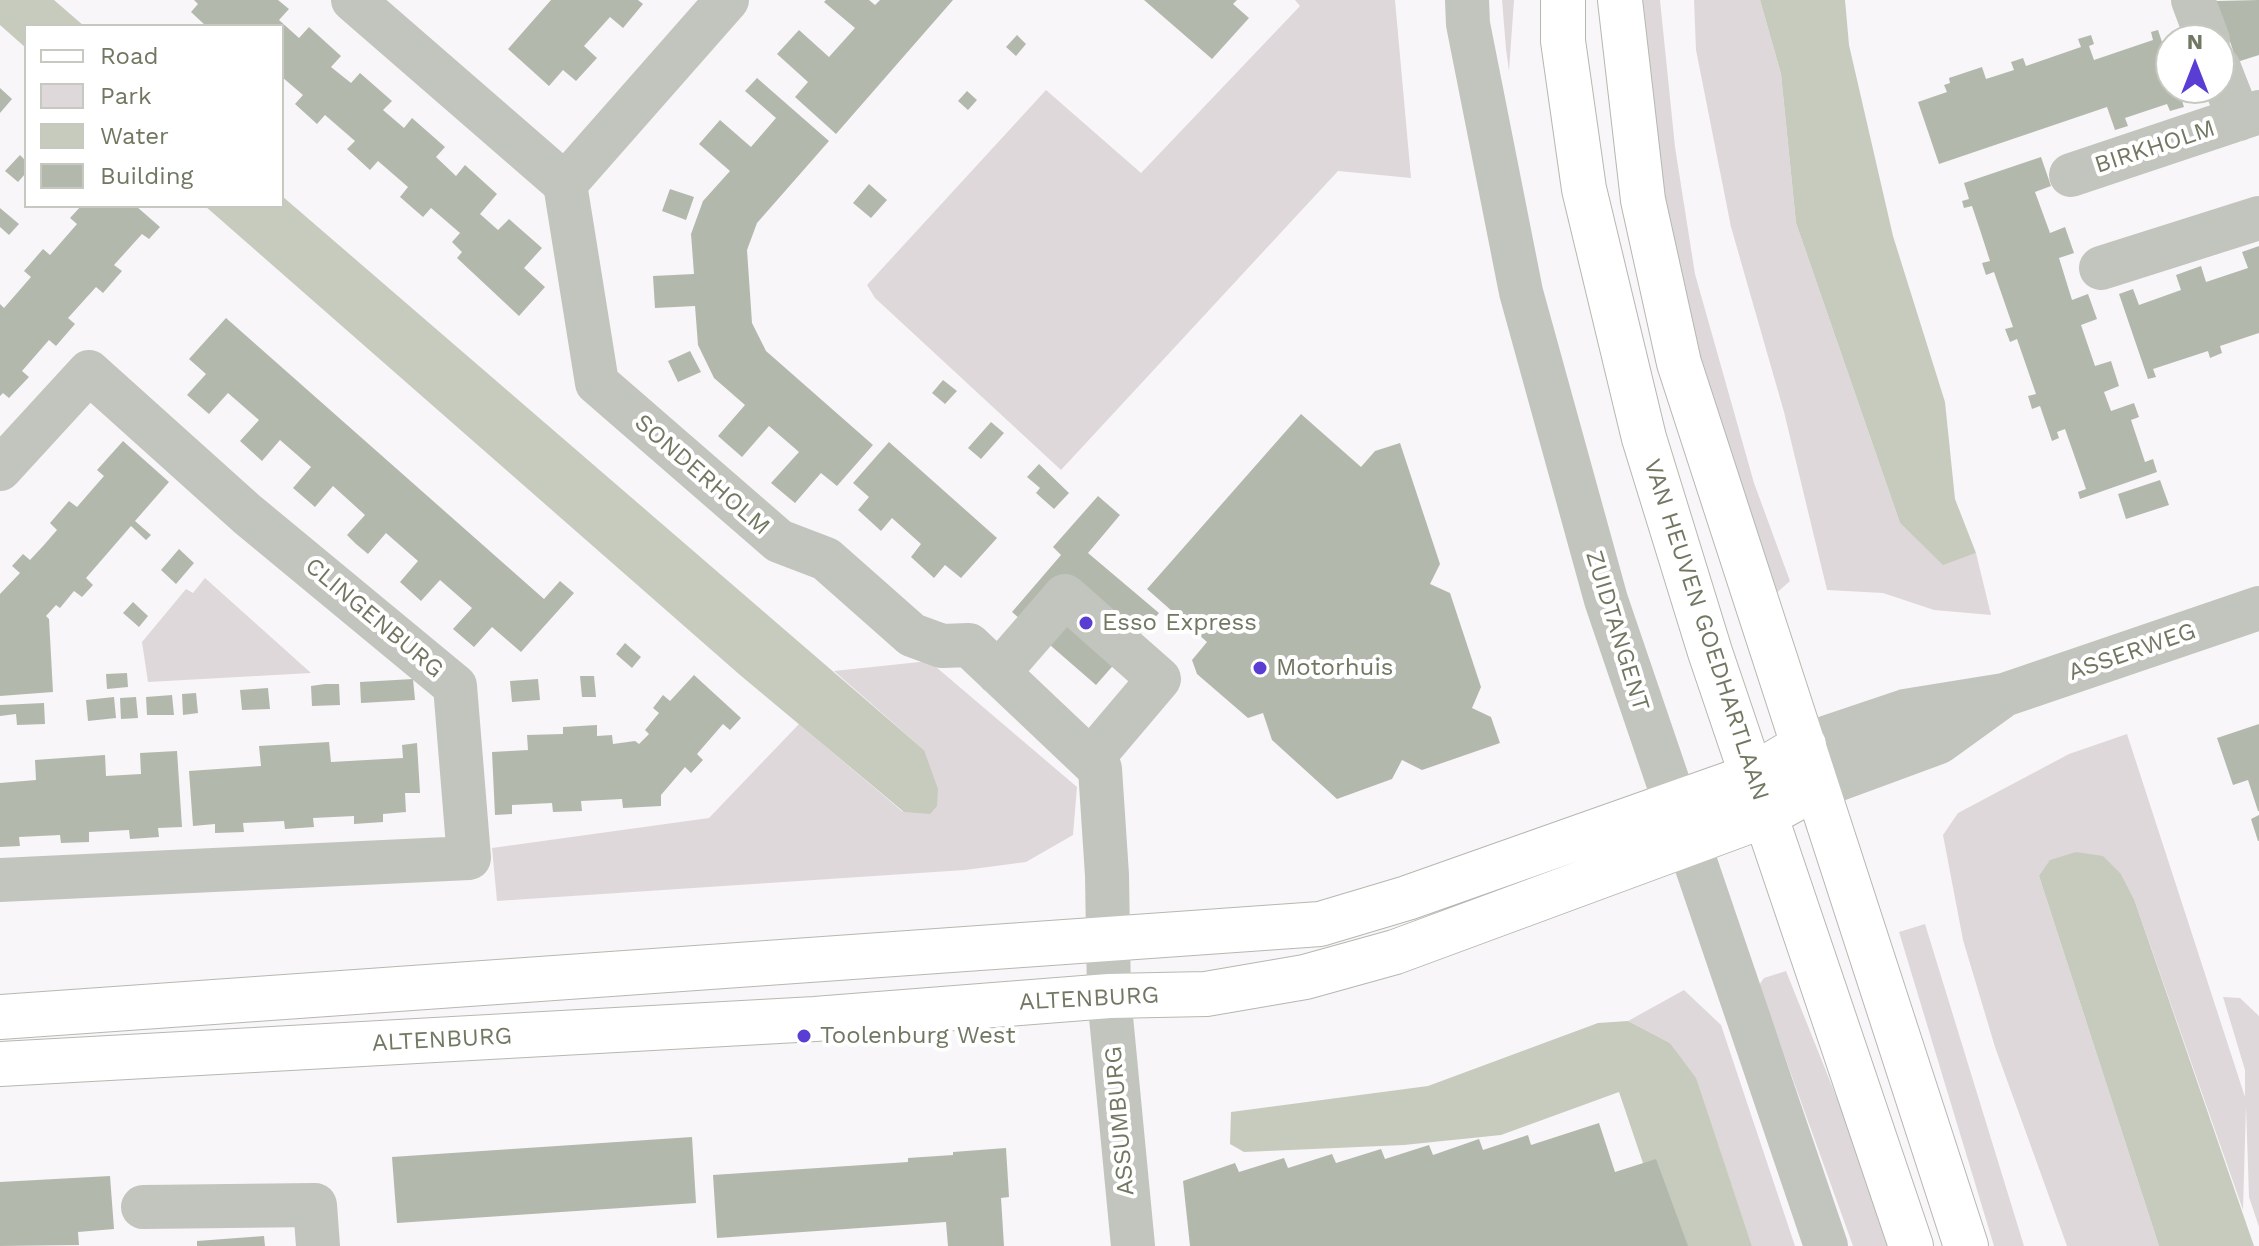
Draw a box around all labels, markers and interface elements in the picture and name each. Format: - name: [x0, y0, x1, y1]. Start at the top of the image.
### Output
- legend: [24, 24, 284, 208]
- north arrow: [2155, 24, 2235, 104]
- text: N: [2187, 29, 2203, 54]
- text: Road: [100, 42, 159, 70]
- text: Park: [100, 82, 152, 110]
- street label: BIRKHOLM: [2091, 114, 2219, 180]
- text: Water: [100, 122, 169, 150]
- text: Building: [100, 162, 193, 190]
- street label: SONDERHOLM: [628, 408, 776, 542]
- street label: VAN HEUVEN GOEDHARTLAAN: [1637, 456, 1775, 804]
- street label: ZUIDTANGENT: [1579, 547, 1655, 715]
- street label: CLINGENBURG: [299, 552, 449, 684]
- place label: Esso Express: [1102, 609, 1257, 637]
- marker: Esso Express: [1077, 614, 1095, 632]
- street label: ASSERWEG: [2064, 617, 2200, 687]
- place label: Motorhuis: [1276, 654, 1393, 682]
- marker: Motorhuis: [1251, 659, 1269, 677]
- street label: ALTENBURG: [1018, 981, 1160, 1017]
- street label: ALTENBURG: [371, 1022, 513, 1058]
- place label: Toolenburg West: [820, 1022, 1016, 1050]
- marker: Toolenburg West: [795, 1027, 813, 1045]
- street label: ASSUMBURG: [1099, 1045, 1141, 1197]

